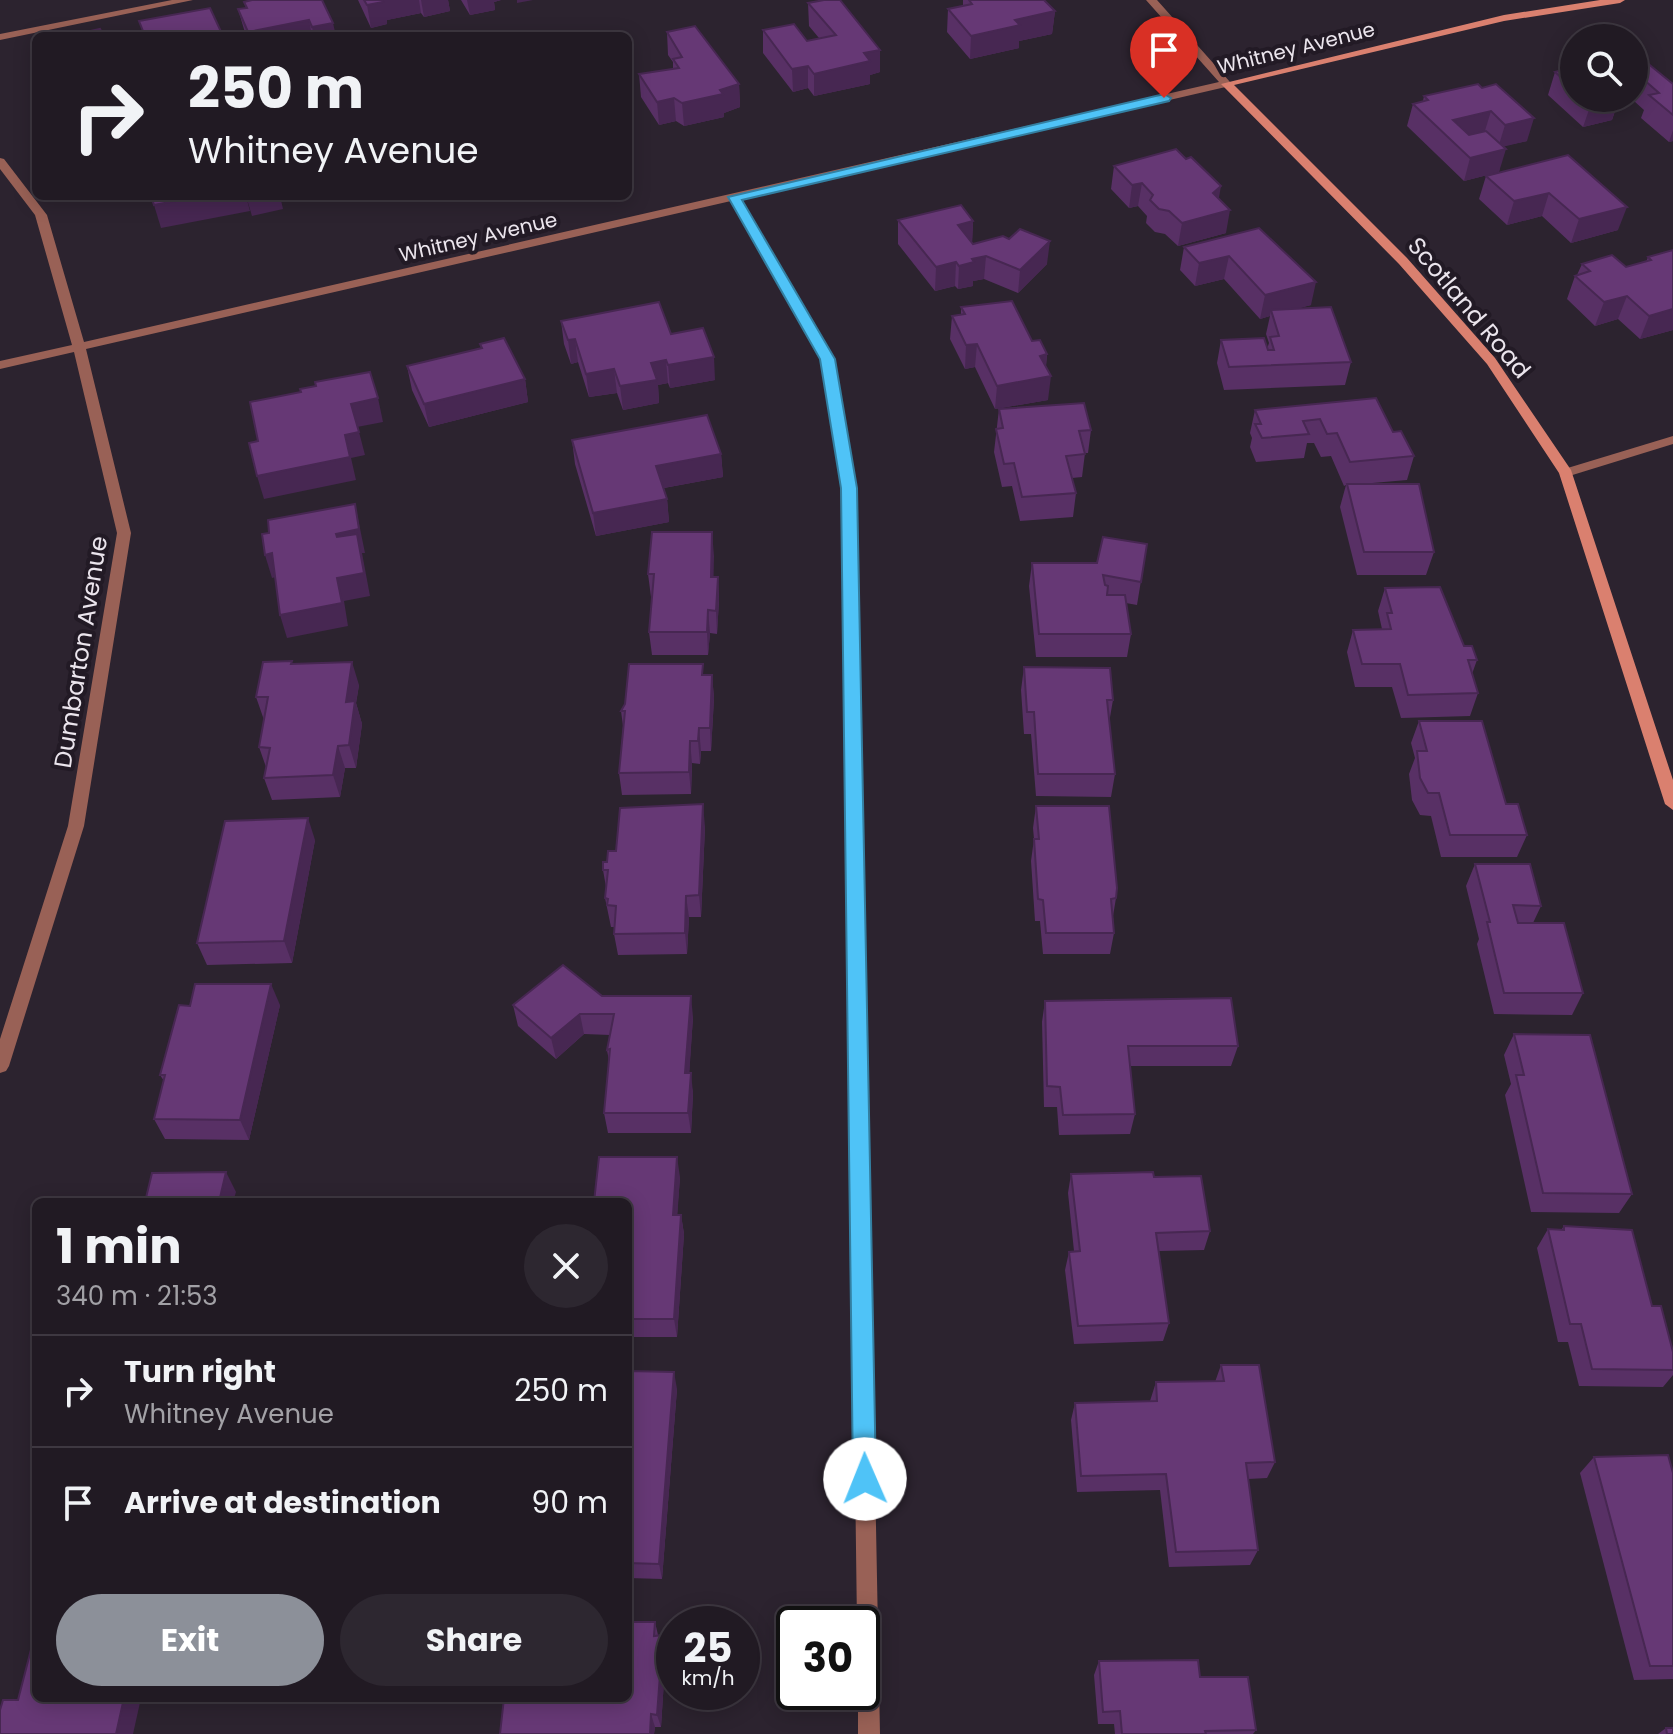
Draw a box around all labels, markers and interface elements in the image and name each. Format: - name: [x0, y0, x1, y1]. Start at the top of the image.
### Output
- street label: Whitney Avenue: [1214, 15, 1378, 81]
- pin: [1130, 16, 1198, 98]
- map controls: [1560, 24, 1648, 112]
- button: search: [1560, 24, 1648, 112]
- icon: arrive: [1142, 28, 1186, 72]
- text: 250 m: [188, 49, 364, 128]
- icon: right: [56, 64, 160, 168]
- text: Whitney Avenue: [188, 125, 479, 176]
- street label: Whitney Avenue: [396, 205, 560, 269]
- street label: Scotland Road: [1400, 230, 1538, 385]
- street label: Dumbarton Avenue: [46, 534, 115, 770]
- text: 1 min: [56, 1213, 182, 1280]
- button: close: [524, 1224, 608, 1308]
- text: 340 m · 21:53: [56, 1278, 218, 1314]
- text: Turn right: [124, 1350, 276, 1393]
- icon: right: [56, 1369, 100, 1413]
- text: 250 m: [514, 1369, 608, 1412]
- text: Whitney Avenue: [124, 1396, 334, 1432]
- position arrow: [823, 1437, 907, 1521]
- icon: arrive: [56, 1481, 100, 1525]
- text: Arrive at destination: [124, 1481, 441, 1524]
- text: 90 m: [531, 1481, 608, 1524]
- button: Exit: [56, 1594, 324, 1686]
- button: Share: [340, 1594, 608, 1686]
- speed limit sign: 30: [776, 1606, 880, 1710]
- text: 25: [684, 1620, 732, 1676]
- text: km/h: [681, 1664, 735, 1692]

